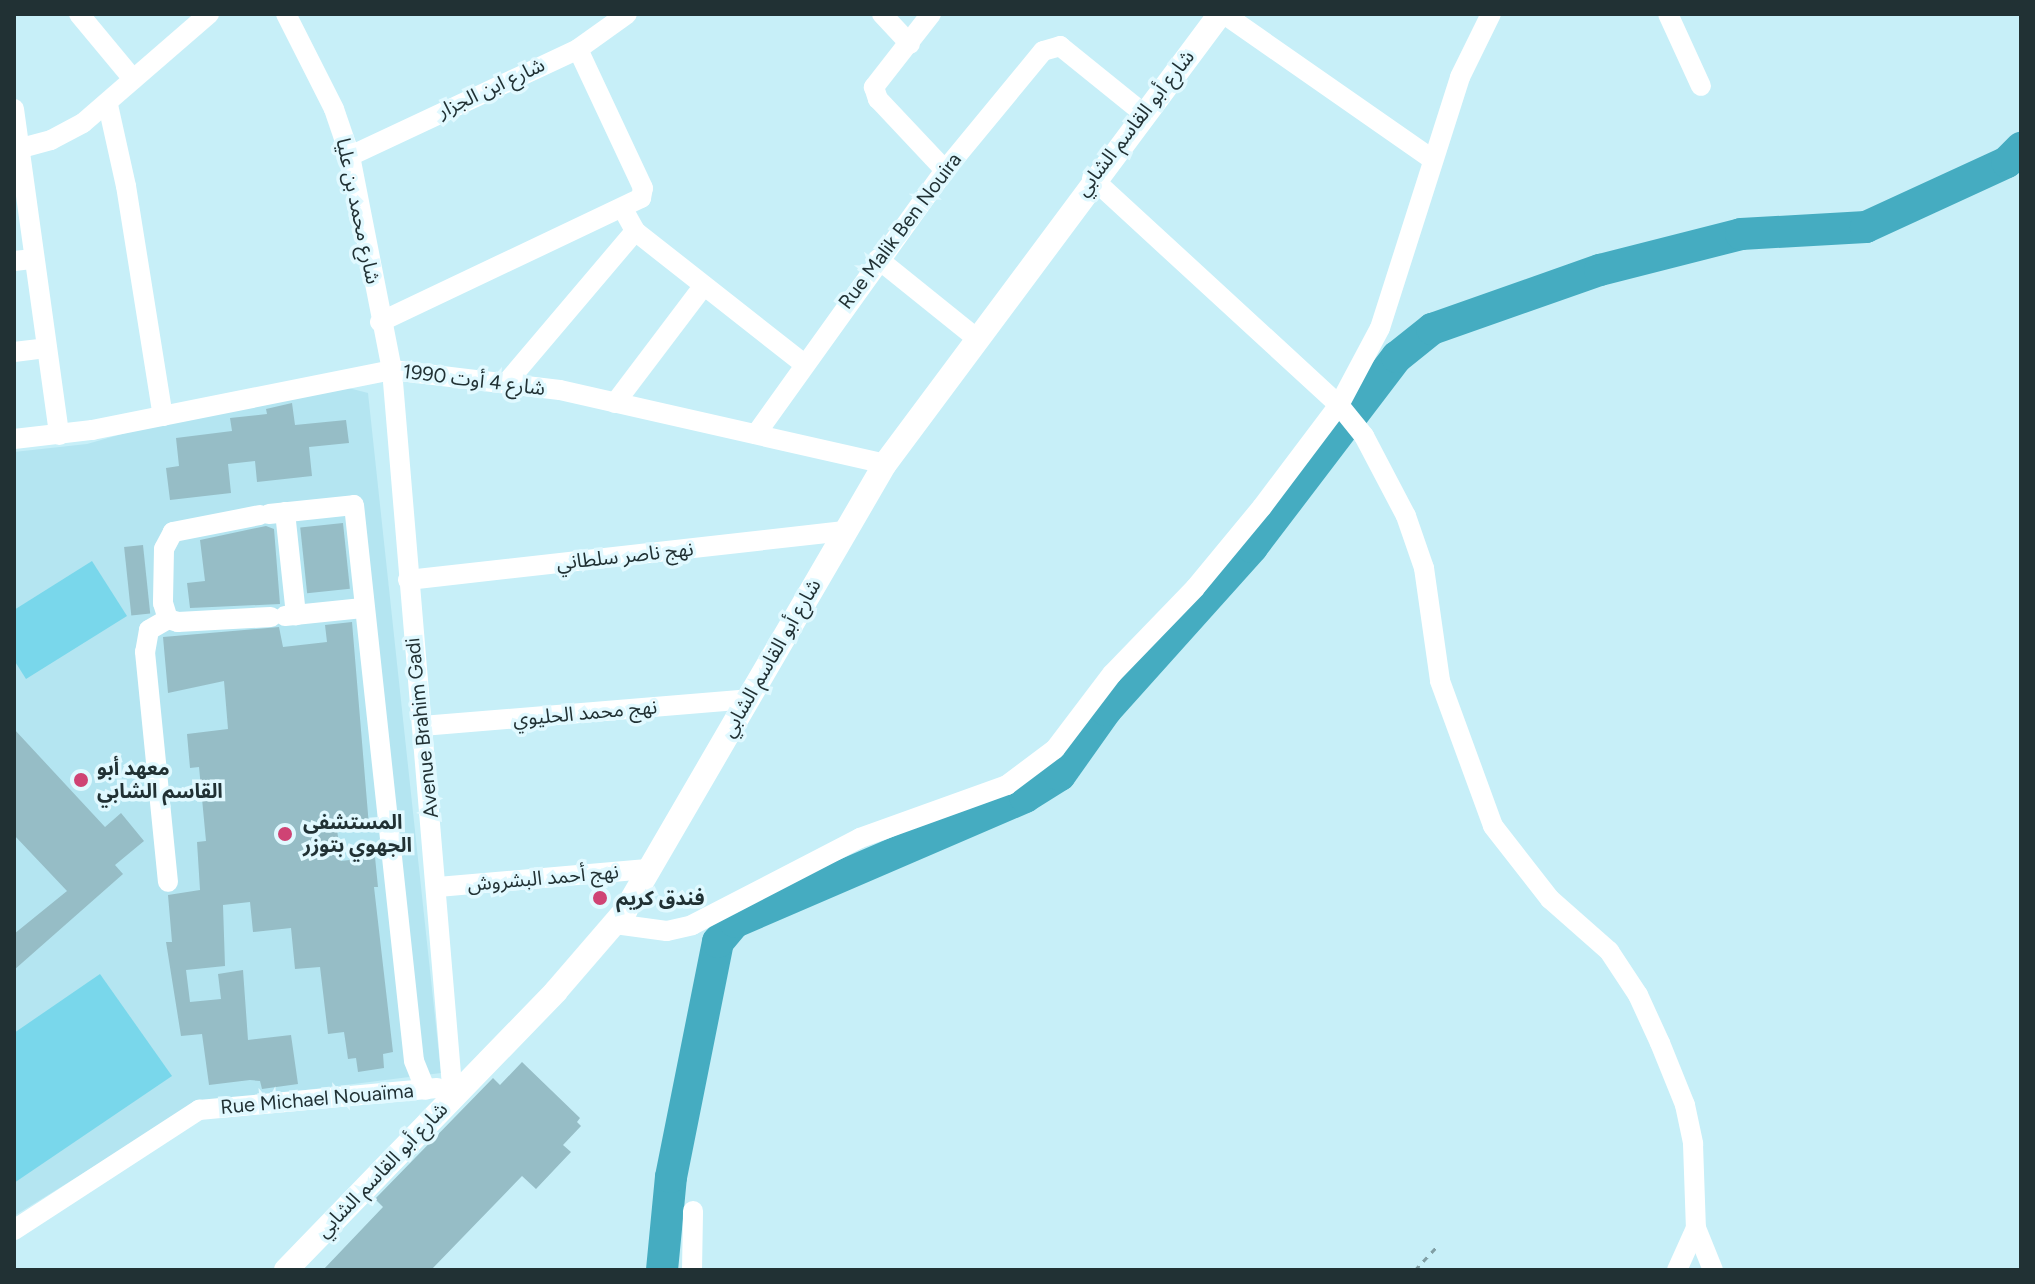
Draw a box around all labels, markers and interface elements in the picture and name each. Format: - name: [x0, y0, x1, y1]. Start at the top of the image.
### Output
- street label: شارع أبو القاسم الشابي: [1071, 45, 1199, 201]
- street label: شارع ابن الجزار: [433, 53, 549, 123]
- street label: شارع محمد بن عليا: [331, 136, 385, 286]
- street label: Rue Malik Ben Nouira: [833, 148, 967, 314]
- street label: شارع 4 أوت 1990: [401, 359, 547, 401]
- street label: نهج ناصر سلطاني: [555, 537, 695, 575]
- street label: شارع أبو القاسم الشابي: [716, 575, 826, 741]
- street label: Avenue Brahim Gadi: [401, 637, 443, 819]
- street label: نهج محمد الحليوي: [512, 695, 658, 731]
- place label: معهد أبو القاسم الشابي: [97, 756, 223, 803]
- marker: معهد أبو القاسم الشابي: [72, 771, 90, 789]
- place label: المستشفى الجهوي بتوزر: [303, 810, 412, 857]
- marker: المستشفى الجهوي بتوزر: [274, 823, 296, 845]
- street label: نهج أحمد البشروش: [466, 859, 620, 897]
- place label: فندق كريم: [616, 886, 704, 910]
- marker: فندق كريم: [591, 889, 609, 907]
- street label: Rue Michael Nouaïma: [219, 1079, 415, 1119]
- street label: شارع أبو القاسم الشابي: [311, 1097, 453, 1243]

